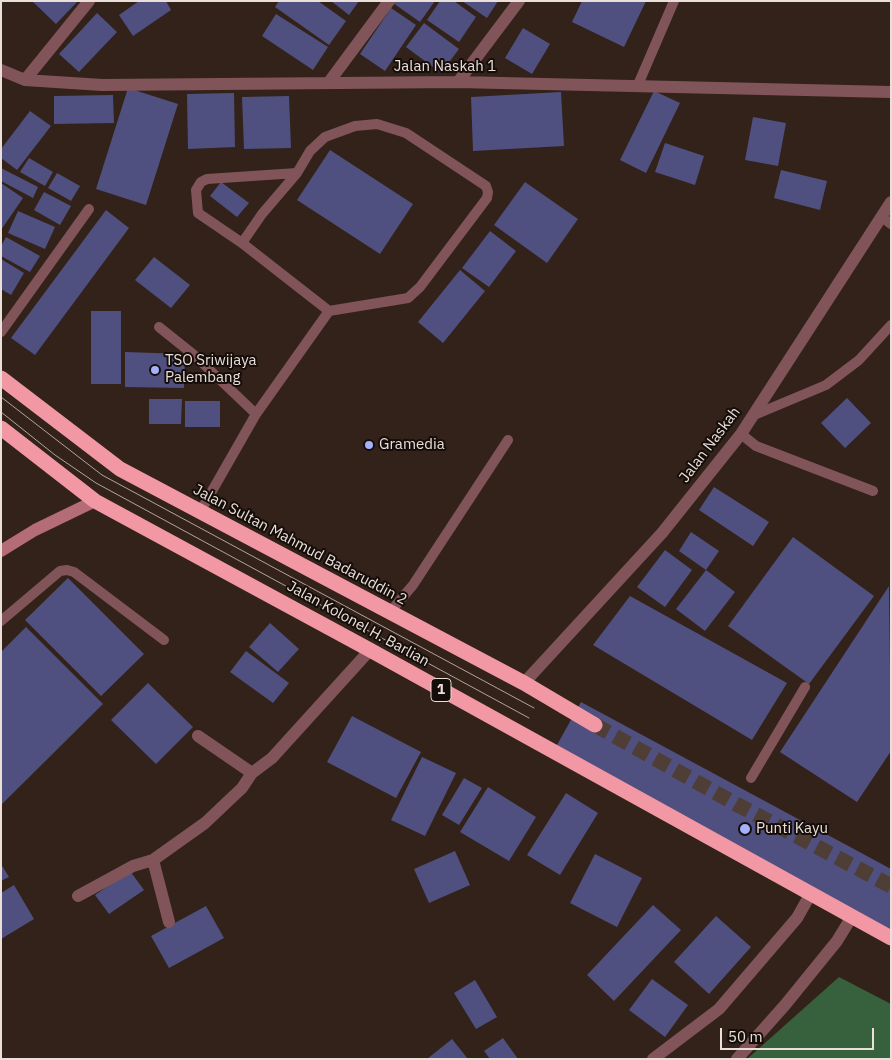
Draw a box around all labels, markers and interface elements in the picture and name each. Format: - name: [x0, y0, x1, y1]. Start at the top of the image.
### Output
- street label: Jalan Naskah 1: [394, 58, 496, 76]
- place label: TSO Sriwijaya Palembang: [165, 352, 256, 387]
- marker: TSO Sriwijaya Palembang: [149, 364, 161, 376]
- street label: Jalan Naskah: [676, 404, 744, 486]
- place label: Gramedia: [379, 436, 445, 454]
- marker: Gramedia: [363, 439, 375, 451]
- street label: Jalan Sultan Mahmud Badaruddin 2: [190, 481, 410, 609]
- street label: Jalan Kolonel H. Barlian: [284, 577, 432, 671]
- road number: 1: [431, 678, 451, 702]
- place label: Punti Kayu: [756, 820, 828, 838]
- marker: Punti Kayu: [738, 822, 752, 836]
- scale bar: [722, 1018, 876, 1050]
- text: 50 m: [728, 1027, 763, 1046]

